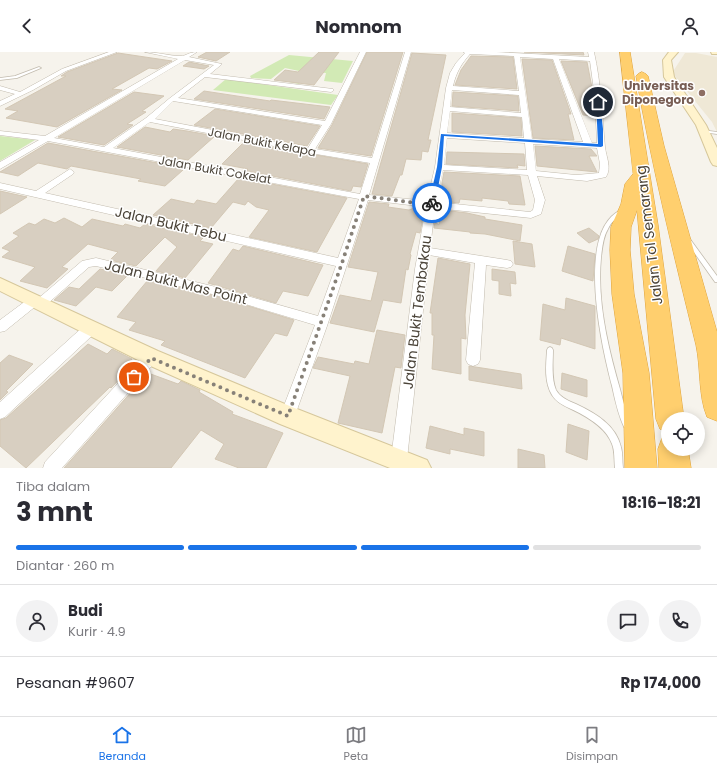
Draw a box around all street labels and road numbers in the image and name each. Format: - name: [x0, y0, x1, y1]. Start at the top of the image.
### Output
- street label: Jalan Bukit Kelapa: [206, 123, 318, 160]
- street label: Jalan Bukit Cokelat: [157, 151, 273, 188]
- street label: Jalan Tol Semarang: [631, 164, 667, 306]
- street label: Jalan Bukit Tebu: [113, 201, 229, 247]
- street label: Jalan Bukit Tembakau: [398, 234, 436, 390]
- street label: Jalan Bukit Mas Point: [102, 255, 250, 309]

